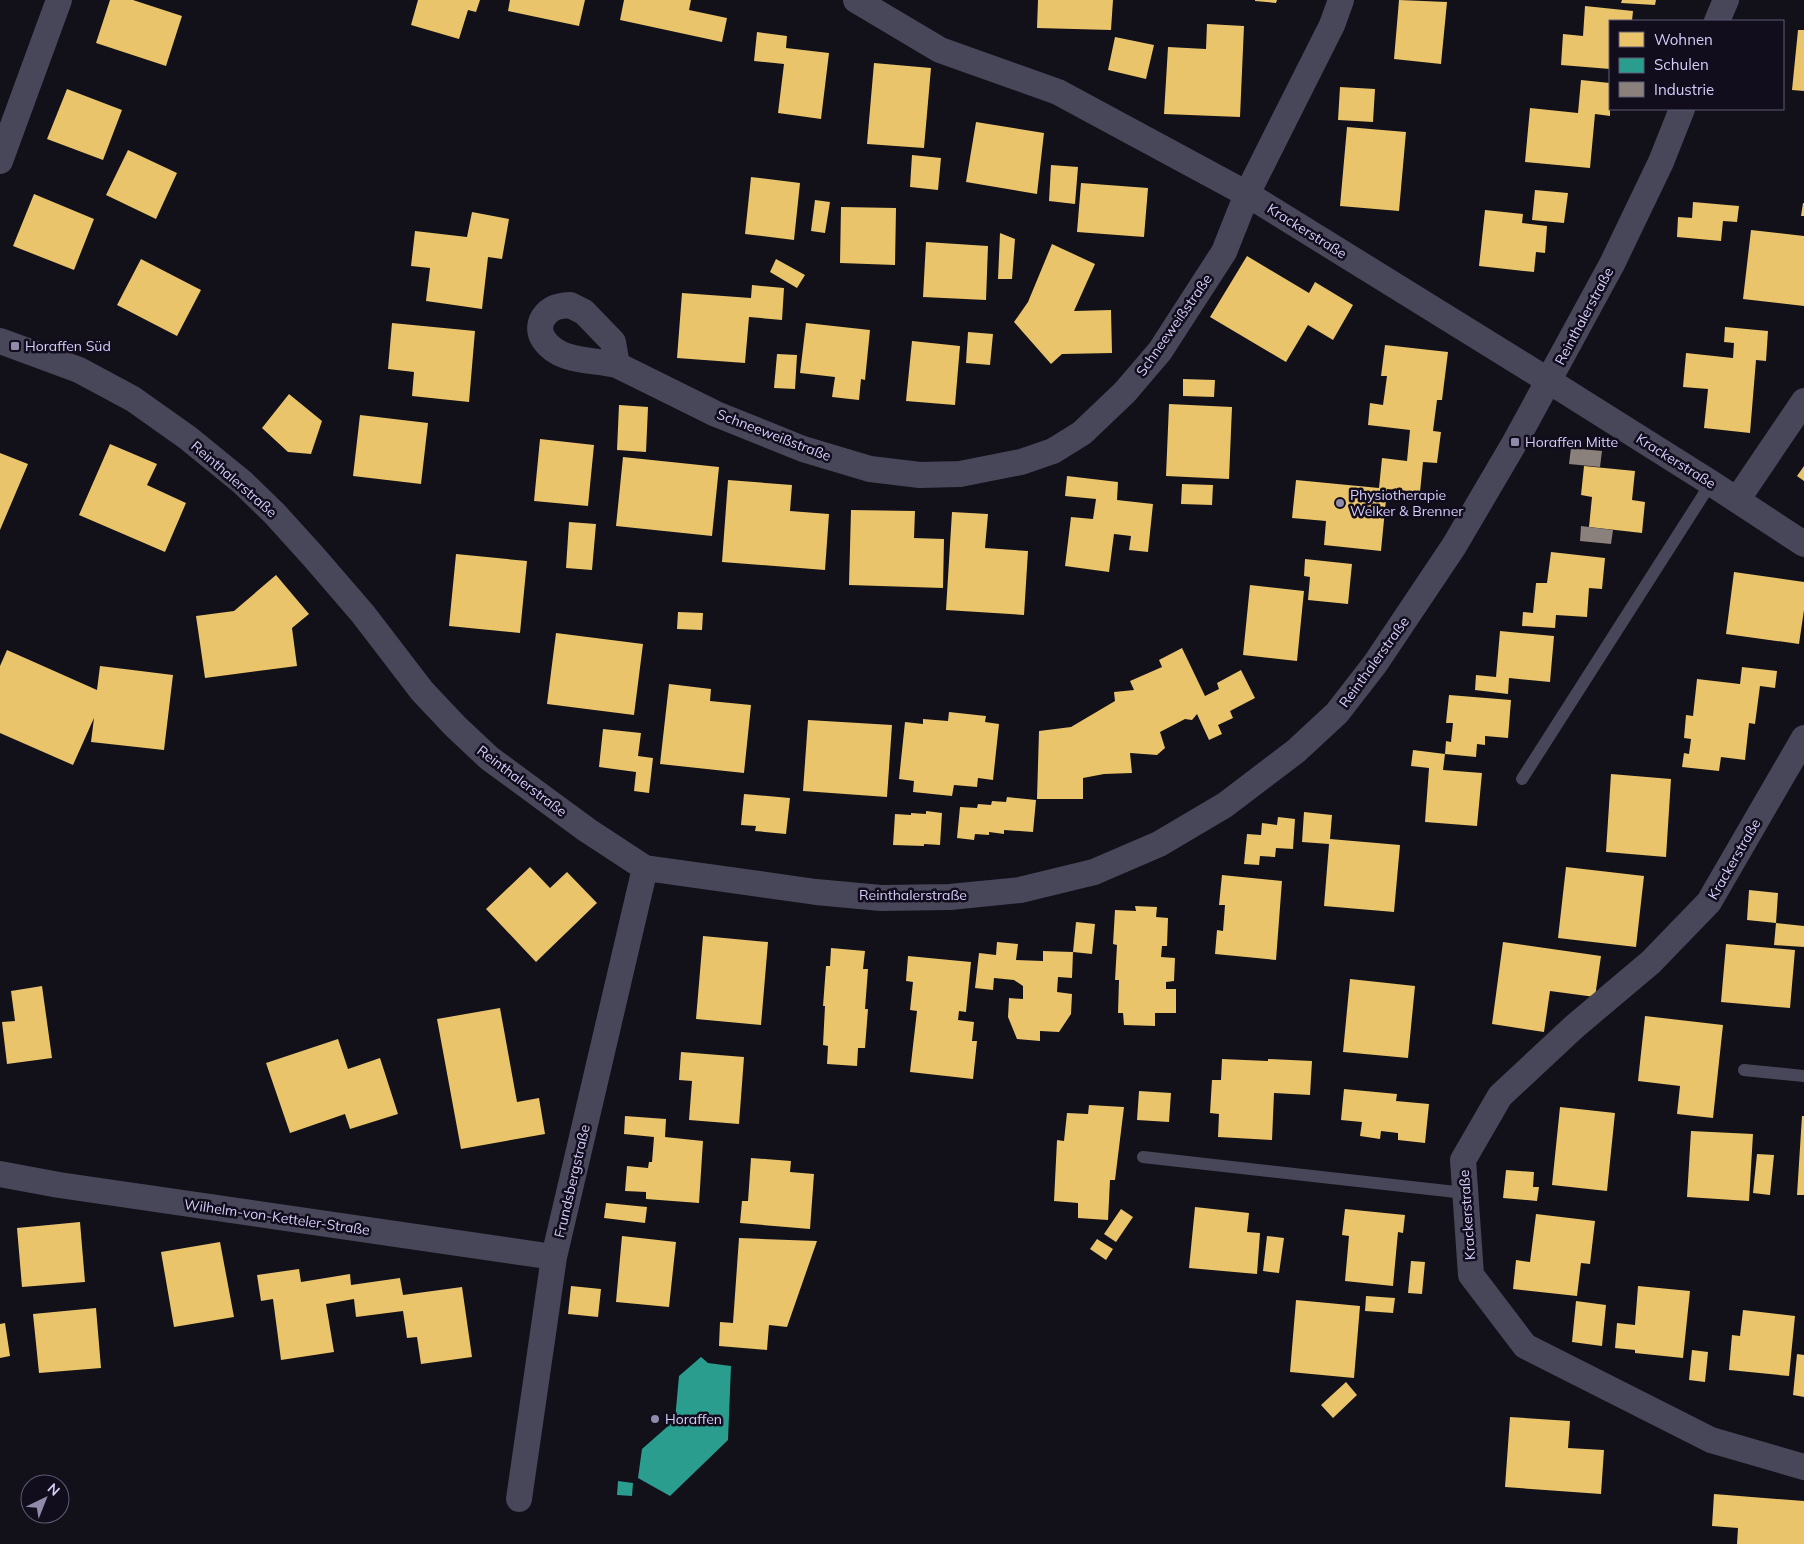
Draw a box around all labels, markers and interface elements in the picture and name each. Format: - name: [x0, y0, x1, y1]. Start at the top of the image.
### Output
- legend: [1609, 20, 1784, 110]
- text: Wohnen: [1654, 30, 1713, 49]
- text: Schulen: [1654, 55, 1709, 74]
- text: Industrie: [1654, 80, 1714, 99]
- street label: Krackerstraße: [1264, 199, 1350, 263]
- street label: Reinthalerstraße: [1551, 264, 1617, 368]
- street label: Schneeweißstraße: [1132, 270, 1216, 380]
- place label: Horaffen Süd: [25, 337, 111, 355]
- marker: Horaffen Süd: [9, 340, 21, 352]
- street label: Schneeweißstraße: [714, 405, 834, 465]
- street label: Krackerstraße: [1633, 429, 1719, 493]
- place label: Horaffen Mitte: [1525, 433, 1618, 451]
- marker: Horaffen Mitte: [1509, 436, 1521, 448]
- street label: Reinthalerstraße: [187, 437, 281, 521]
- place label: Physiotherapie Welker & Brenner: [1350, 486, 1464, 520]
- marker: Physiotherapie Welker & Brenner: [1334, 497, 1346, 509]
- street label: Reinthalerstraße: [1335, 613, 1413, 711]
- street label: Reinthalerstraße: [474, 741, 570, 821]
- street label: Krackerstraße: [1704, 815, 1764, 903]
- street label: Reinthalerstraße: [859, 886, 967, 904]
- street label: Frundsbergstraße: [550, 1123, 594, 1239]
- street label: Krackerstraße: [1455, 1169, 1479, 1261]
- street label: Wilhelm-von-Ketteler-Straße: [183, 1195, 371, 1239]
- place label: Horaffen: [665, 1410, 722, 1428]
- marker: Horaffen: [649, 1413, 661, 1425]
- north arrow: [20, 1474, 70, 1524]
- text: N: [44, 1479, 64, 1500]

